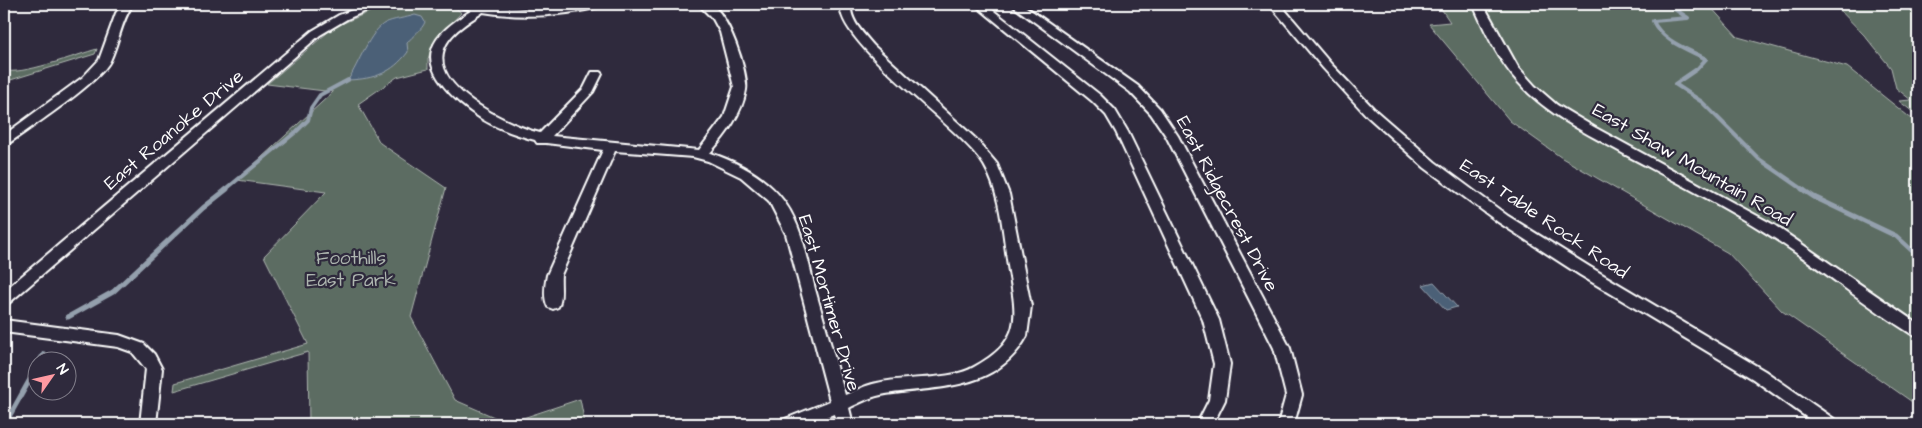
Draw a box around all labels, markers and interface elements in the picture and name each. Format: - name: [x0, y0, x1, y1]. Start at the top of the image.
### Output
- street label: East Roanoke Drive: [98, 63, 250, 197]
- street label: East Shaw Mountain Road: [1587, 97, 1797, 233]
- street label: East Ridgecrest Drive: [1168, 111, 1285, 297]
- street label: East Table Rock Road: [1454, 152, 1634, 286]
- street label: East Mortimer Drive: [791, 212, 867, 394]
- park label: Foothills East Park: [306, 245, 396, 294]
- north arrow: [28, 350, 78, 400]
- text: N: [51, 360, 73, 379]

